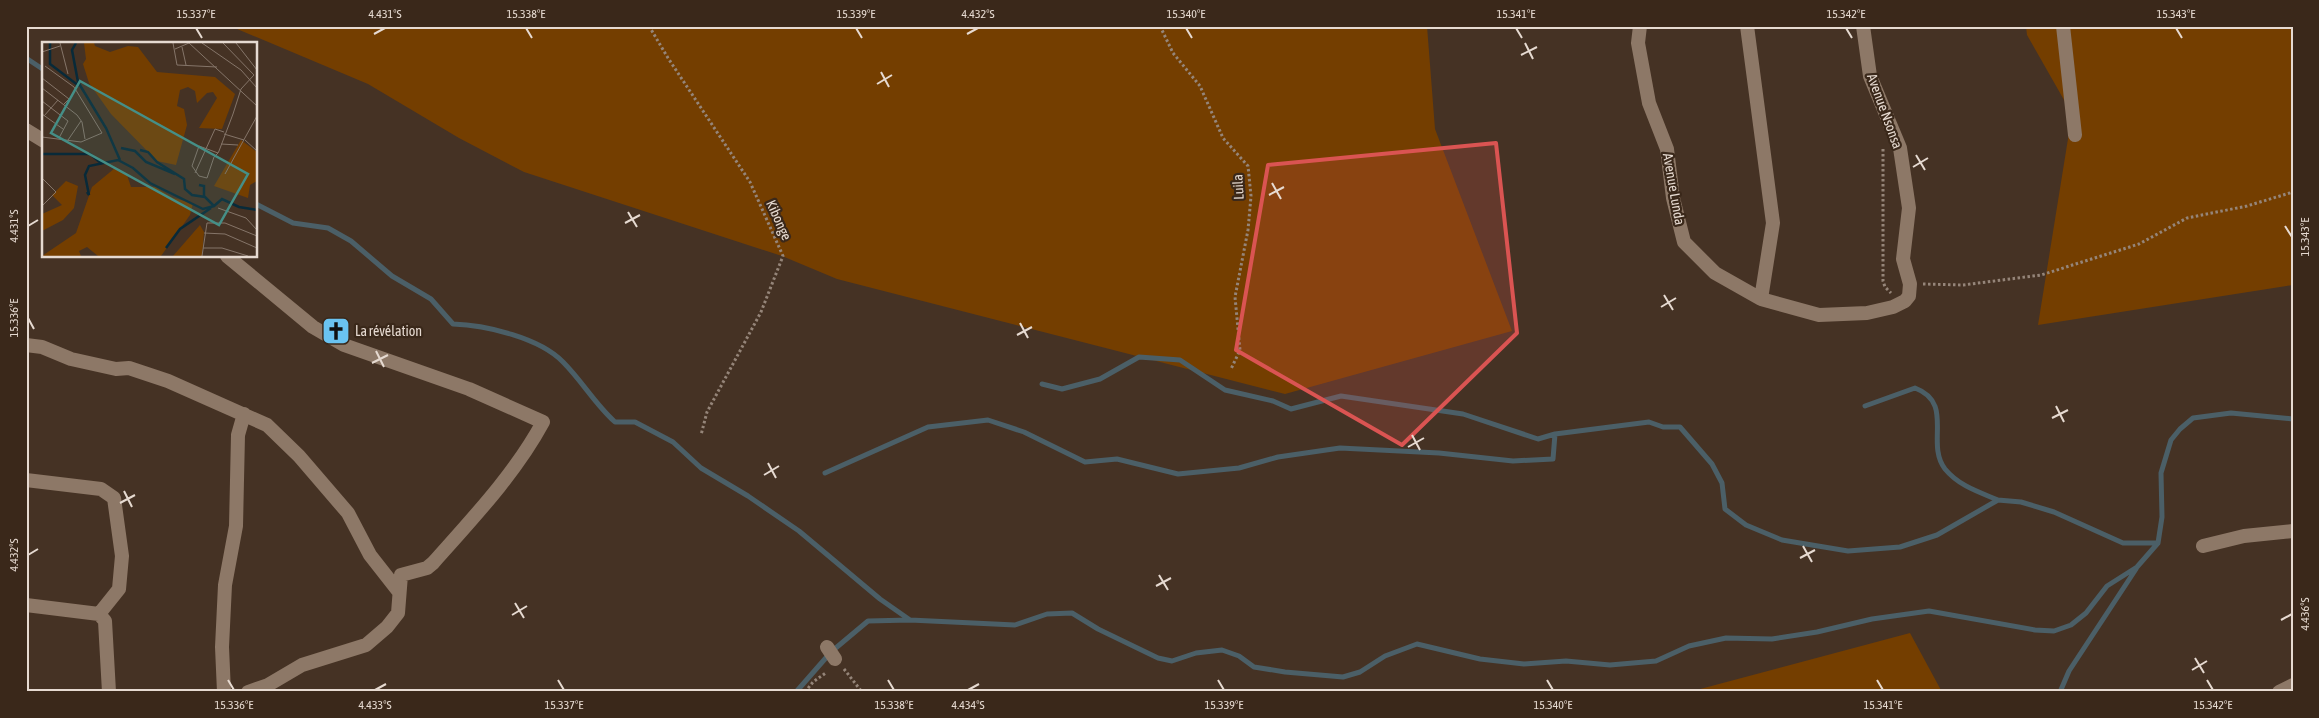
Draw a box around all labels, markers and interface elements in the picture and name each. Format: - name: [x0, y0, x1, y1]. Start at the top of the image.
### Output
- text: 15.337°E: [177, 7, 215, 21]
- text: 4.431°S: [368, 7, 402, 21]
- text: 15.338°E: [507, 7, 545, 21]
- text: 15.339°E: [837, 7, 875, 21]
- text: 4.432°S: [961, 7, 995, 21]
- text: 15.340°E: [1167, 7, 1205, 21]
- text: 15.341°E: [1497, 7, 1535, 21]
- text: 15.342°E: [1827, 7, 1865, 21]
- text: 15.343°E: [2157, 7, 2195, 21]
- inset map: [42, 42, 258, 258]
- street label: Avenue Nsonsa: [1864, 71, 1906, 151]
- street label: Avenue Lunda: [1660, 152, 1688, 226]
- street label: Luila: [1229, 174, 1247, 200]
- street label: Kibonge: [763, 197, 795, 243]
- text: 4.431°S: [7, 209, 21, 243]
- text: 15.343°E: [2298, 218, 2312, 256]
- text: 15.336°E: [7, 299, 21, 337]
- church icon: La révélation: [321, 316, 351, 346]
- place label: La révélation: [355, 323, 422, 339]
- text: 4.432°S: [7, 538, 21, 572]
- text: 4.436°S: [2298, 597, 2312, 631]
- text: 15.336°E: [215, 698, 253, 712]
- text: 4.433°S: [358, 698, 392, 712]
- text: 15.337°E: [545, 698, 583, 712]
- text: 15.338°E: [875, 698, 913, 712]
- text: 4.434°S: [951, 698, 985, 712]
- text: 15.339°E: [1205, 698, 1243, 712]
- text: 15.340°E: [1534, 698, 1572, 712]
- text: 15.341°E: [1864, 698, 1902, 712]
- text: 15.342°E: [2194, 698, 2232, 712]

